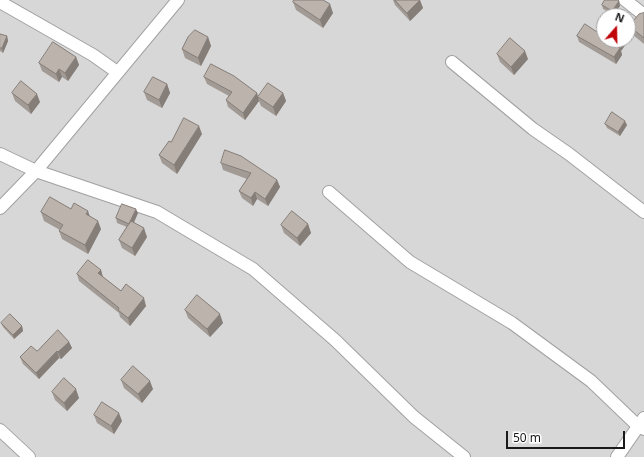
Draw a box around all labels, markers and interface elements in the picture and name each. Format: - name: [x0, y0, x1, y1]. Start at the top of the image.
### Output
- north arrow: [596, 8, 636, 48]
- text: N: [613, 9, 627, 26]
- scale bar: [508, 423, 627, 449]
- text: 50 m: [513, 429, 541, 446]

